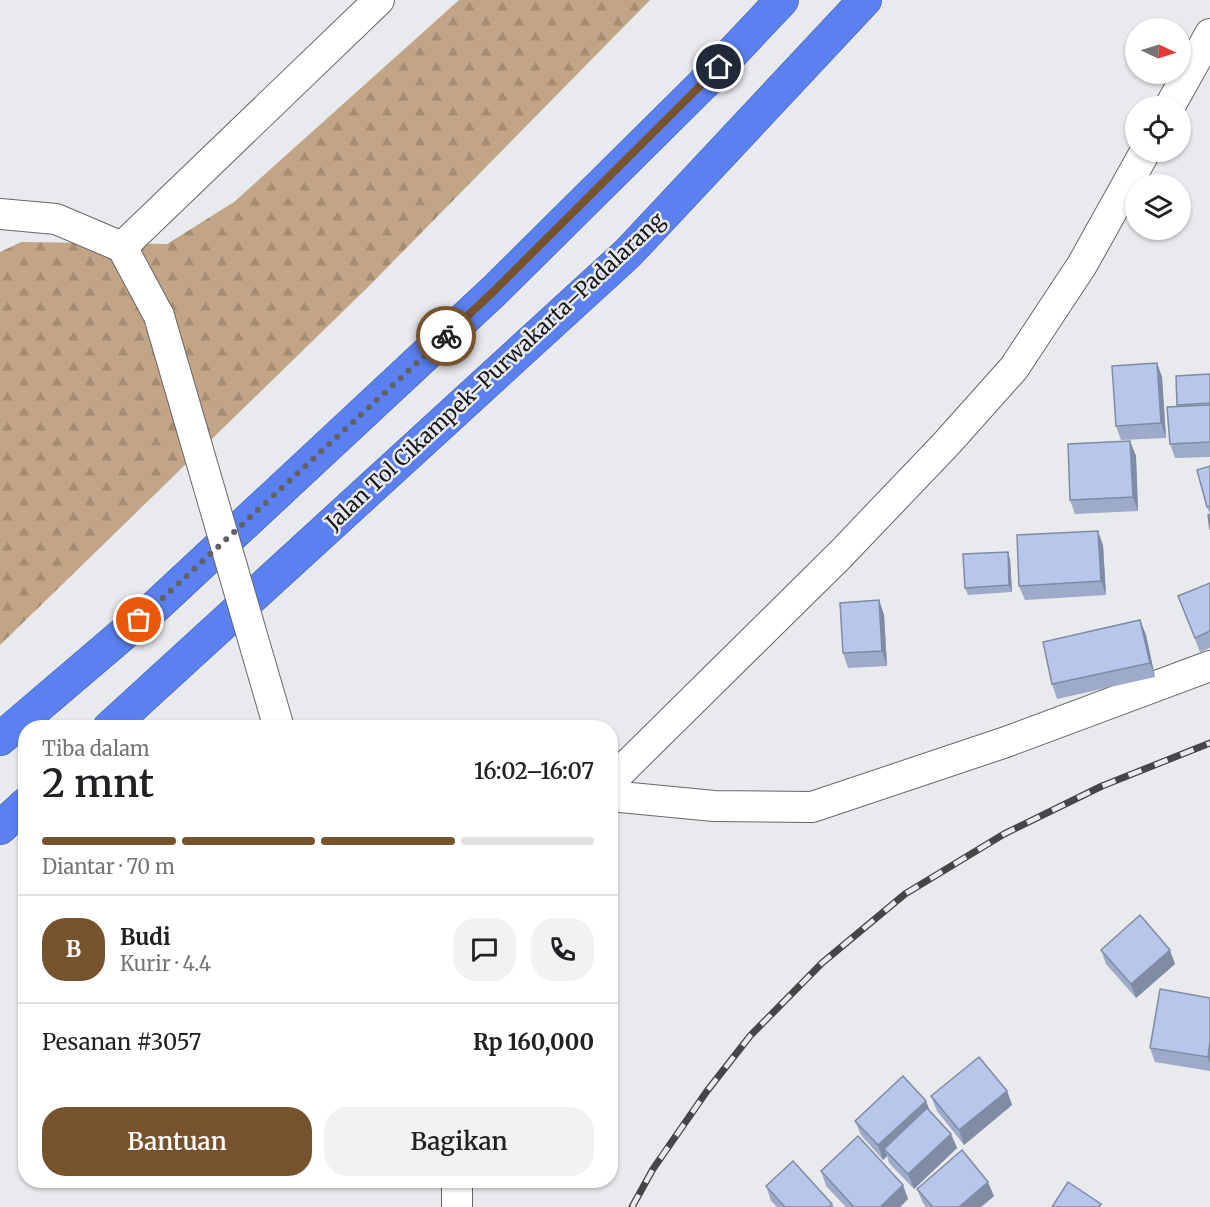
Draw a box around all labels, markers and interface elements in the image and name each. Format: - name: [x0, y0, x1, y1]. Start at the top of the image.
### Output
- north arrow: [1125, 18, 1191, 84]
- map controls: [1125, 18, 1191, 240]
- pin: [693, 41, 744, 92]
- icon: home: [702, 50, 735, 83]
- button: locate: [1125, 96, 1191, 162]
- button: layers: [1125, 174, 1191, 240]
- street label: Jalan Tol Cikampek–Purwakarta–Padalarang: [319, 206, 670, 536]
- courier: [416, 306, 476, 366]
- icon: bike: [430, 320, 463, 353]
- pin: [113, 594, 164, 645]
- icon: bag: [122, 603, 155, 636]
- text: Tiba dalam: [42, 736, 150, 761]
- text: 16:02–16:07: [474, 757, 594, 785]
- text: 2 mnt: [42, 759, 154, 808]
- text: Diantar · 70 m: [42, 854, 175, 879]
- button: chat: [453, 918, 516, 981]
- button: phone: [531, 918, 594, 981]
- text: Budi: [120, 923, 170, 951]
- text: B: [66, 935, 81, 963]
- text: Kurir · 4.4: [120, 951, 211, 976]
- text: Pesanan #3057: [42, 1028, 201, 1056]
- text: Rp 160,000: [473, 1028, 594, 1056]
- button: Bantuan: [42, 1107, 312, 1176]
- button: Bagikan: [324, 1107, 594, 1176]

